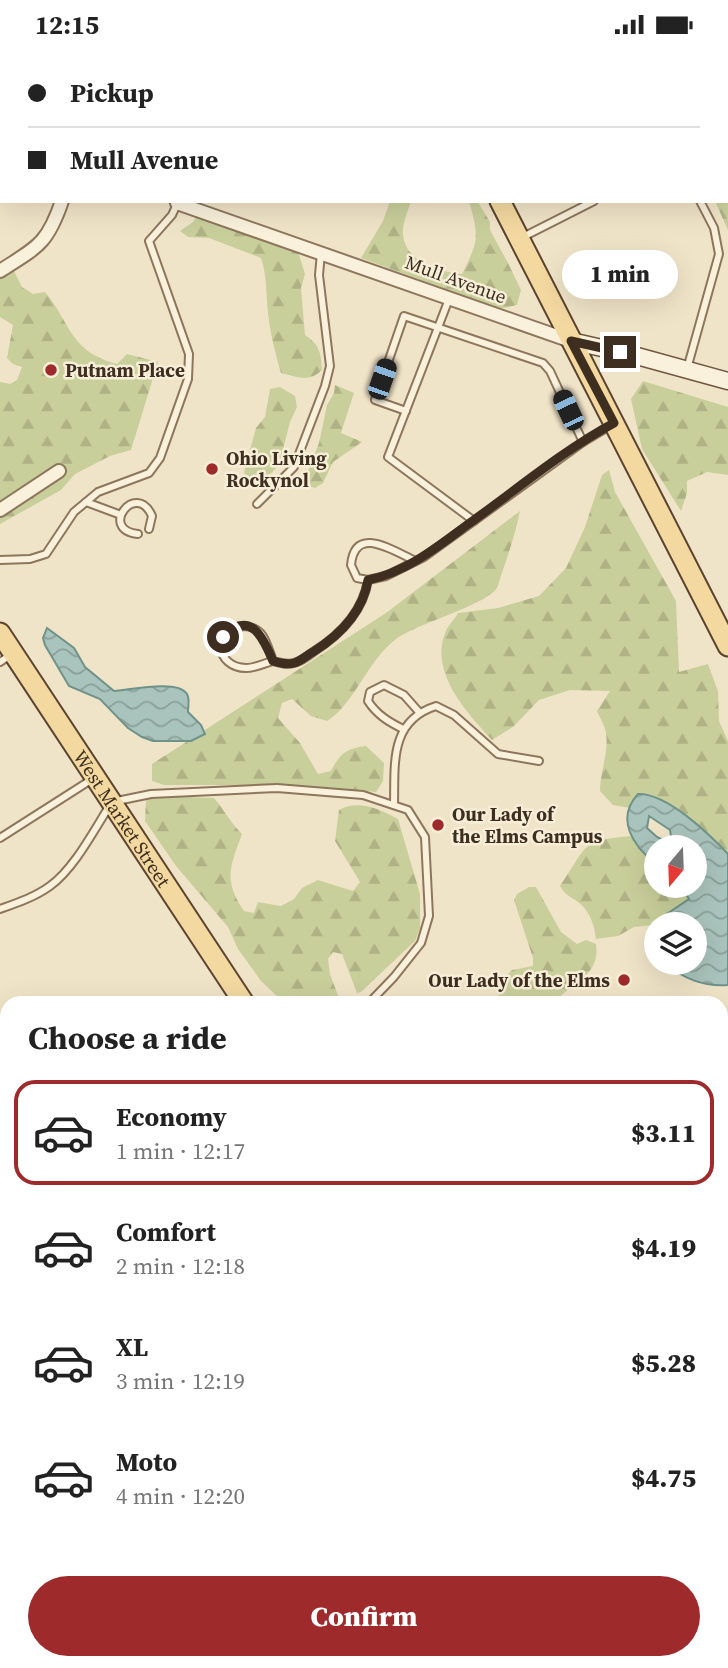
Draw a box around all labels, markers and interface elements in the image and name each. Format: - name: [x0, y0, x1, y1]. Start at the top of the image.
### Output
- text: 12:15: [35, 7, 99, 43]
- text: Pickup: [70, 75, 154, 111]
- text: Mull Avenue: [70, 142, 218, 178]
- street label: Mull Avenue: [402, 249, 510, 309]
- callout: 1 min: [562, 251, 678, 299]
- text: 1 min: [590, 258, 650, 290]
- route end: [604, 336, 636, 368]
- car: [366, 356, 399, 402]
- place label: Putnam Place: [65, 357, 185, 383]
- marker: Putnam Place: [43, 362, 59, 378]
- car: [550, 387, 587, 433]
- place label: Ohio Living Rockynol: [226, 445, 327, 493]
- marker: Ohio Living Rockynol: [204, 461, 220, 477]
- route start: [207, 621, 239, 653]
- street label: West Market Street: [68, 745, 177, 893]
- place label: Our Lady of the Elms Campus: [452, 801, 603, 849]
- marker: Our Lady of the Elms Campus: [430, 817, 446, 833]
- north arrow: [644, 835, 707, 898]
- map controls: [644, 835, 707, 975]
- button: layers: [644, 912, 707, 975]
- place label: Our Lady of the Elms: [428, 967, 610, 993]
- marker: Our Lady of the Elms: [616, 972, 632, 988]
- text: Choose a ride: [28, 1016, 227, 1060]
- text: Economy: [116, 1099, 227, 1135]
- icon: car: [32, 1101, 95, 1164]
- text: $3.11: [631, 1115, 696, 1151]
- text: 1 min · 12:17: [116, 1135, 245, 1167]
- text: Comfort: [116, 1214, 216, 1250]
- icon: car: [32, 1216, 95, 1279]
- text: $4.19: [631, 1230, 696, 1266]
- text: 2 min · 12:18: [116, 1250, 245, 1282]
- text: XL: [116, 1329, 148, 1365]
- icon: car: [32, 1331, 95, 1394]
- text: $5.28: [631, 1345, 696, 1381]
- text: 3 min · 12:19: [116, 1365, 245, 1397]
- text: Moto: [116, 1444, 177, 1480]
- icon: car: [32, 1446, 95, 1509]
- text: $4.75: [631, 1460, 696, 1496]
- text: 4 min · 12:20: [116, 1480, 245, 1512]
- button: Confirm: [28, 1576, 700, 1656]

